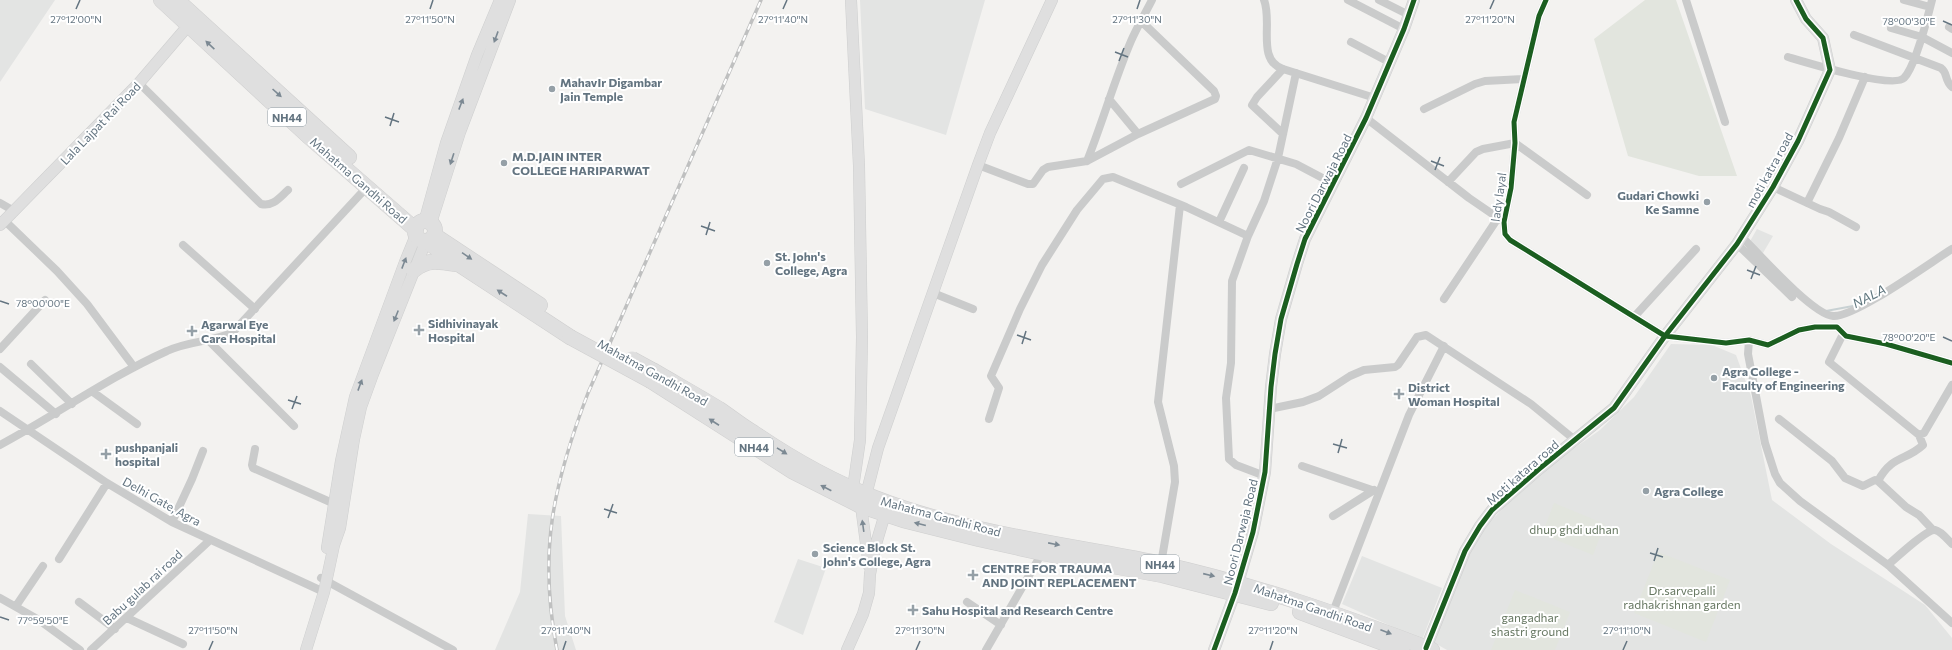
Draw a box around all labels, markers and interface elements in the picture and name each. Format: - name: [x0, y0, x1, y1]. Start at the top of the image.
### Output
- text: 27°12'00"N: [50, 13, 102, 25]
- text: 27°11'50"N: [405, 13, 455, 25]
- text: 27°11'40"N: [758, 13, 808, 25]
- text: 27°11'30"N: [1112, 13, 1162, 25]
- text: 27°11'20"N: [1465, 13, 1515, 25]
- text: 78°00'30"E: [1883, 15, 1936, 27]
- one-way arrow: [493, 31, 499, 43]
- one-way arrow: [205, 40, 215, 49]
- place label: MahavIr Digambar Jain Temple: [560, 75, 662, 104]
- street label: Lala Lajpat Rai Road: [57, 79, 143, 167]
- marker: MahavIr Digambar Jain Temple: [547, 84, 557, 94]
- one-way arrow: [273, 88, 282, 97]
- one-way arrow: [458, 97, 464, 109]
- road number: NH44: [268, 108, 306, 126]
- street label: moti katra road: [1743, 130, 1795, 210]
- street label: Noori Darwaja Road: [1292, 131, 1354, 235]
- street label: Mahatma Gandhi Road: [308, 134, 410, 226]
- place label: M.D.JAIN INTER COLLEGE HARIPARWAT: [512, 149, 650, 177]
- one-way arrow: [449, 153, 455, 165]
- marker: M.D.JAIN INTER COLLEGE HARIPARWAT: [499, 158, 509, 168]
- street label: lady layal: [1488, 172, 1508, 222]
- place label: Gudari Chowki Ke Samne: [1617, 188, 1699, 216]
- marker: Gudari Chowki Ke Samne: [1702, 197, 1712, 207]
- place label: St. John's College, Agra: [775, 249, 847, 277]
- one-way arrow: [462, 252, 472, 260]
- one-way arrow: [402, 257, 408, 269]
- marker: St. John's College, Agra: [762, 258, 772, 268]
- water label: NALA: [1850, 281, 1888, 311]
- one-way arrow: [496, 289, 508, 296]
- text: 78°00'00"E: [16, 297, 70, 309]
- one-way arrow: [392, 310, 398, 322]
- place label: Sidhivinayak Hospital: [428, 316, 499, 344]
- place label: Agarwal Eye Care Hospital: [201, 317, 276, 345]
- marker: Sidhivinayak Hospital: [413, 324, 425, 336]
- marker: Agarwal Eye Care Hospital: [186, 325, 198, 337]
- text: 78°00'20"E: [1883, 331, 1935, 343]
- street label: Mahatma Gandhi Road: [595, 336, 711, 408]
- place label: Agra College - Faculty of Engineering: [1722, 364, 1845, 392]
- marker: Agra College - Faculty of Engineering: [1709, 373, 1719, 383]
- one-way arrow: [357, 379, 363, 391]
- place label: District Woman Hospital: [1408, 380, 1500, 408]
- marker: District Woman Hospital: [1393, 388, 1405, 400]
- one-way arrow: [709, 418, 720, 425]
- street label: Moti katara road: [1483, 437, 1561, 507]
- road number: NH44: [735, 438, 773, 456]
- place label: pushpanjali hospital: [115, 440, 178, 468]
- marker: pushpanjali hospital: [100, 448, 112, 460]
- one-way arrow: [776, 448, 788, 455]
- street label: Delhi Gate, Agra: [120, 474, 204, 528]
- street label: Noori Darwaja Road: [1220, 477, 1260, 587]
- place label: Agra College: [1654, 484, 1723, 498]
- one-way arrow: [820, 485, 832, 492]
- marker: Agra College: [1641, 486, 1651, 496]
- street label: Mahatma Gandhi Road: [879, 493, 1003, 539]
- one-way arrow: [860, 520, 866, 532]
- one-way arrow: [913, 521, 925, 527]
- park label: dhup ghdi udhan: [1529, 522, 1619, 536]
- place label: Science Block St. John's College, Agra: [823, 540, 931, 569]
- one-way arrow: [1048, 541, 1060, 547]
- street label: Babu gulab rai road: [99, 547, 185, 627]
- marker: Science Block St. John's College, Agra: [810, 549, 820, 559]
- road number: NH44: [1141, 555, 1179, 573]
- place label: CENTRE FOR TRAUMA AND JOINT REPLACEMENT: [982, 561, 1137, 590]
- marker: CENTRE FOR TRAUMA AND JOINT REPLACEMENT: [967, 569, 979, 581]
- one-way arrow: [1203, 573, 1215, 579]
- street label: Mahatma Gandhi Road: [1252, 580, 1374, 634]
- park label: Dr.sarvepalli radhakrishnan garden: [1623, 583, 1741, 611]
- place label: Sahu Hospital and Research Centre: [922, 603, 1113, 617]
- marker: Sahu Hospital and Research Centre: [907, 604, 919, 616]
- park label: gangadhar shastri ground: [1491, 610, 1569, 638]
- text: 77°59'50"E: [17, 614, 69, 626]
- text: 27°11'50"N: [188, 624, 238, 636]
- text: 27°11'40"N: [541, 624, 591, 636]
- text: 27°11'30"N: [895, 624, 945, 636]
- text: 27°11'20"N: [1248, 624, 1298, 636]
- text: 27°11'10"N: [1603, 624, 1651, 636]
- one-way arrow: [1380, 630, 1392, 636]

